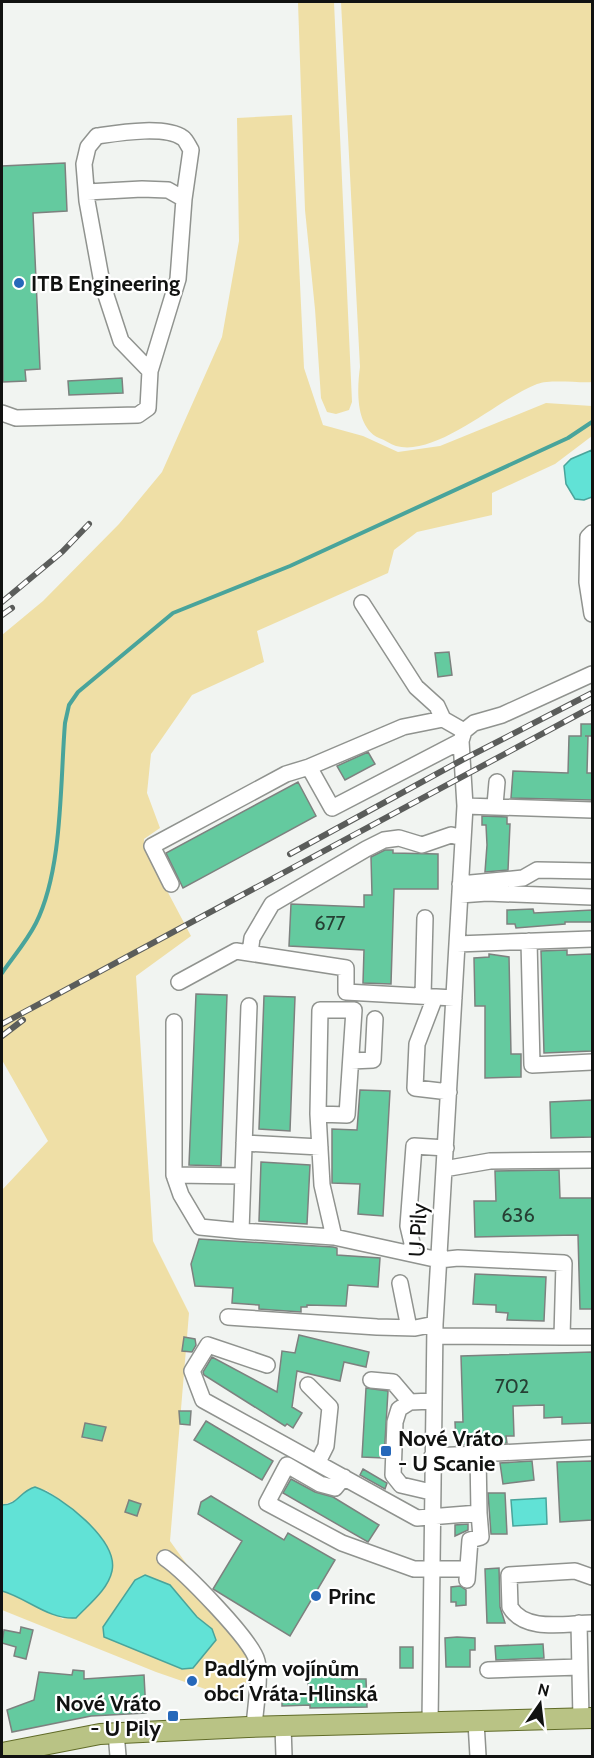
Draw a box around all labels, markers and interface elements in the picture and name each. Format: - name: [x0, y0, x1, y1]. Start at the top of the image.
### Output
- place label: ITB Engineering: [31, 270, 180, 297]
- marker: ITB Engineering: [12, 276, 26, 290]
- house number: 677: [314, 911, 346, 935]
- street label: U Pily: [403, 1202, 433, 1258]
- house number: 636: [501, 1203, 535, 1227]
- house number: 702: [495, 1374, 529, 1398]
- place label: Nové Vráto - U Scanie: [398, 1425, 503, 1477]
- marker: Nové Vráto - U Scanie: [379, 1444, 393, 1458]
- place label: Princ: [328, 1583, 376, 1610]
- marker: Princ: [309, 1589, 323, 1603]
- place label: Padlým vojínům obcí Vráta-Hlinská: [204, 1655, 378, 1707]
- marker: Padlým vojínům obcí Vráta-Hlinská: [185, 1674, 199, 1688]
- north arrow: [510, 1674, 570, 1734]
- text: N: [536, 1679, 551, 1701]
- place label: Nové Vráto - U Pily: [56, 1690, 161, 1742]
- marker: Nové Vráto - U Pily: [166, 1709, 180, 1723]

